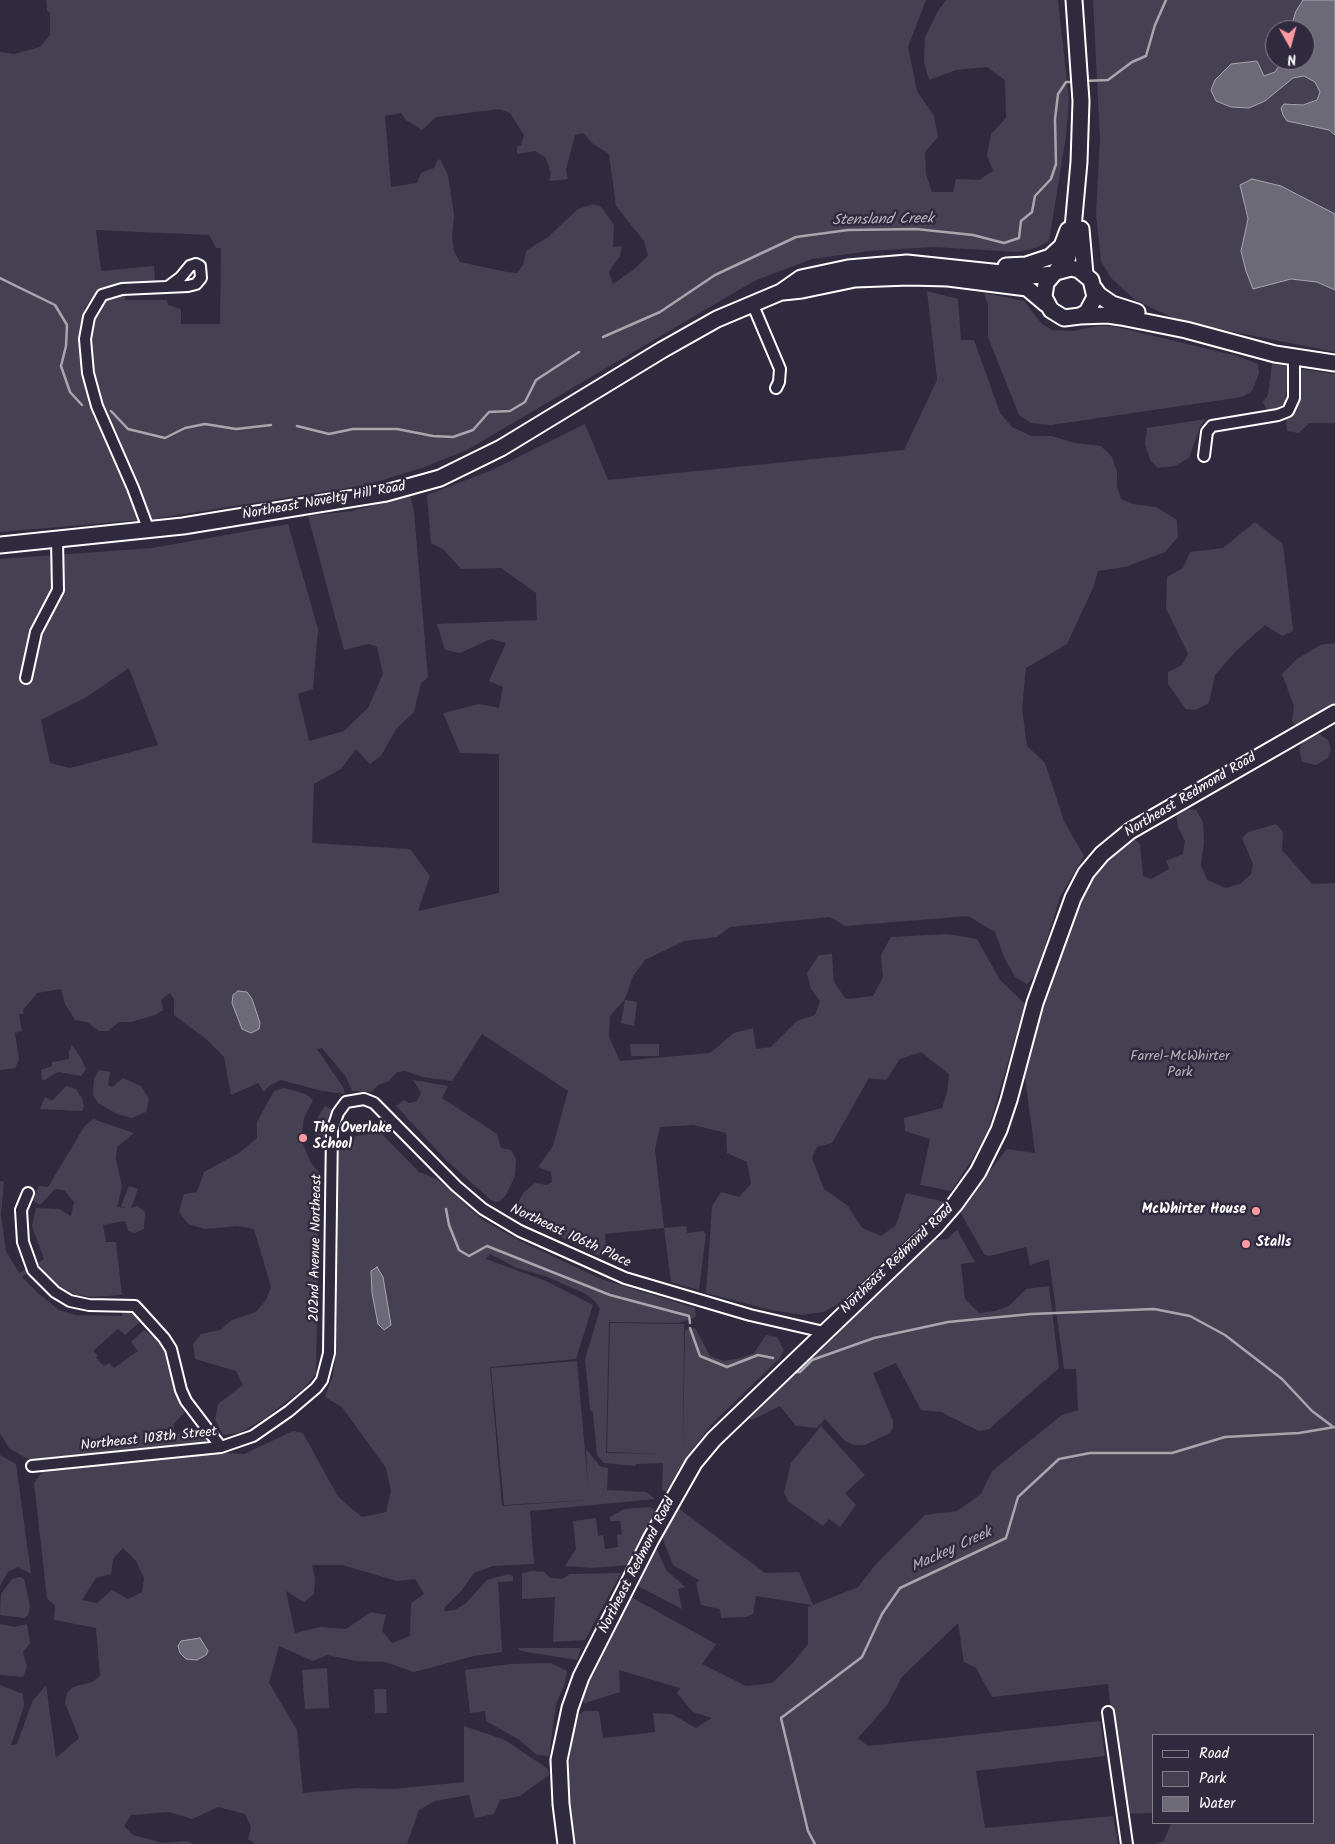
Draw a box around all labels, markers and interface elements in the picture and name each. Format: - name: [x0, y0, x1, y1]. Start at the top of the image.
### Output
- north arrow: [1265, 20, 1315, 70]
- text: N: [1286, 47, 1297, 70]
- water label: Stensland Creek: [832, 211, 934, 231]
- street label: Northeast Novelty Hill Road: [241, 479, 407, 525]
- street label: Northeast Redmond Road: [1122, 750, 1260, 842]
- park label: Farrel-McWhirter Park: [1130, 1050, 1230, 1082]
- place label: The Overlake School: [313, 1122, 392, 1154]
- marker: The Overlake School: [297, 1132, 309, 1144]
- street label: 202nd Avenue Northeast: [307, 1174, 327, 1322]
- street label: Northeast 106th Place: [507, 1202, 633, 1272]
- street label: Northeast Redmond Road: [838, 1202, 958, 1318]
- place label: McWhirter House: [1142, 1203, 1246, 1219]
- marker: McWhirter House: [1250, 1205, 1262, 1217]
- place label: Stalls: [1256, 1236, 1291, 1252]
- marker: Stalls: [1240, 1238, 1252, 1250]
- street label: Northeast 108th Street: [80, 1424, 218, 1456]
- street label: Northeast Redmond Road: [596, 1495, 680, 1637]
- water label: Mackey Creek: [909, 1524, 995, 1578]
- legend: [1152, 1734, 1315, 1824]
- text: Road: [1199, 1742, 1229, 1766]
- text: Park: [1199, 1767, 1226, 1791]
- text: Water: [1199, 1792, 1235, 1816]

